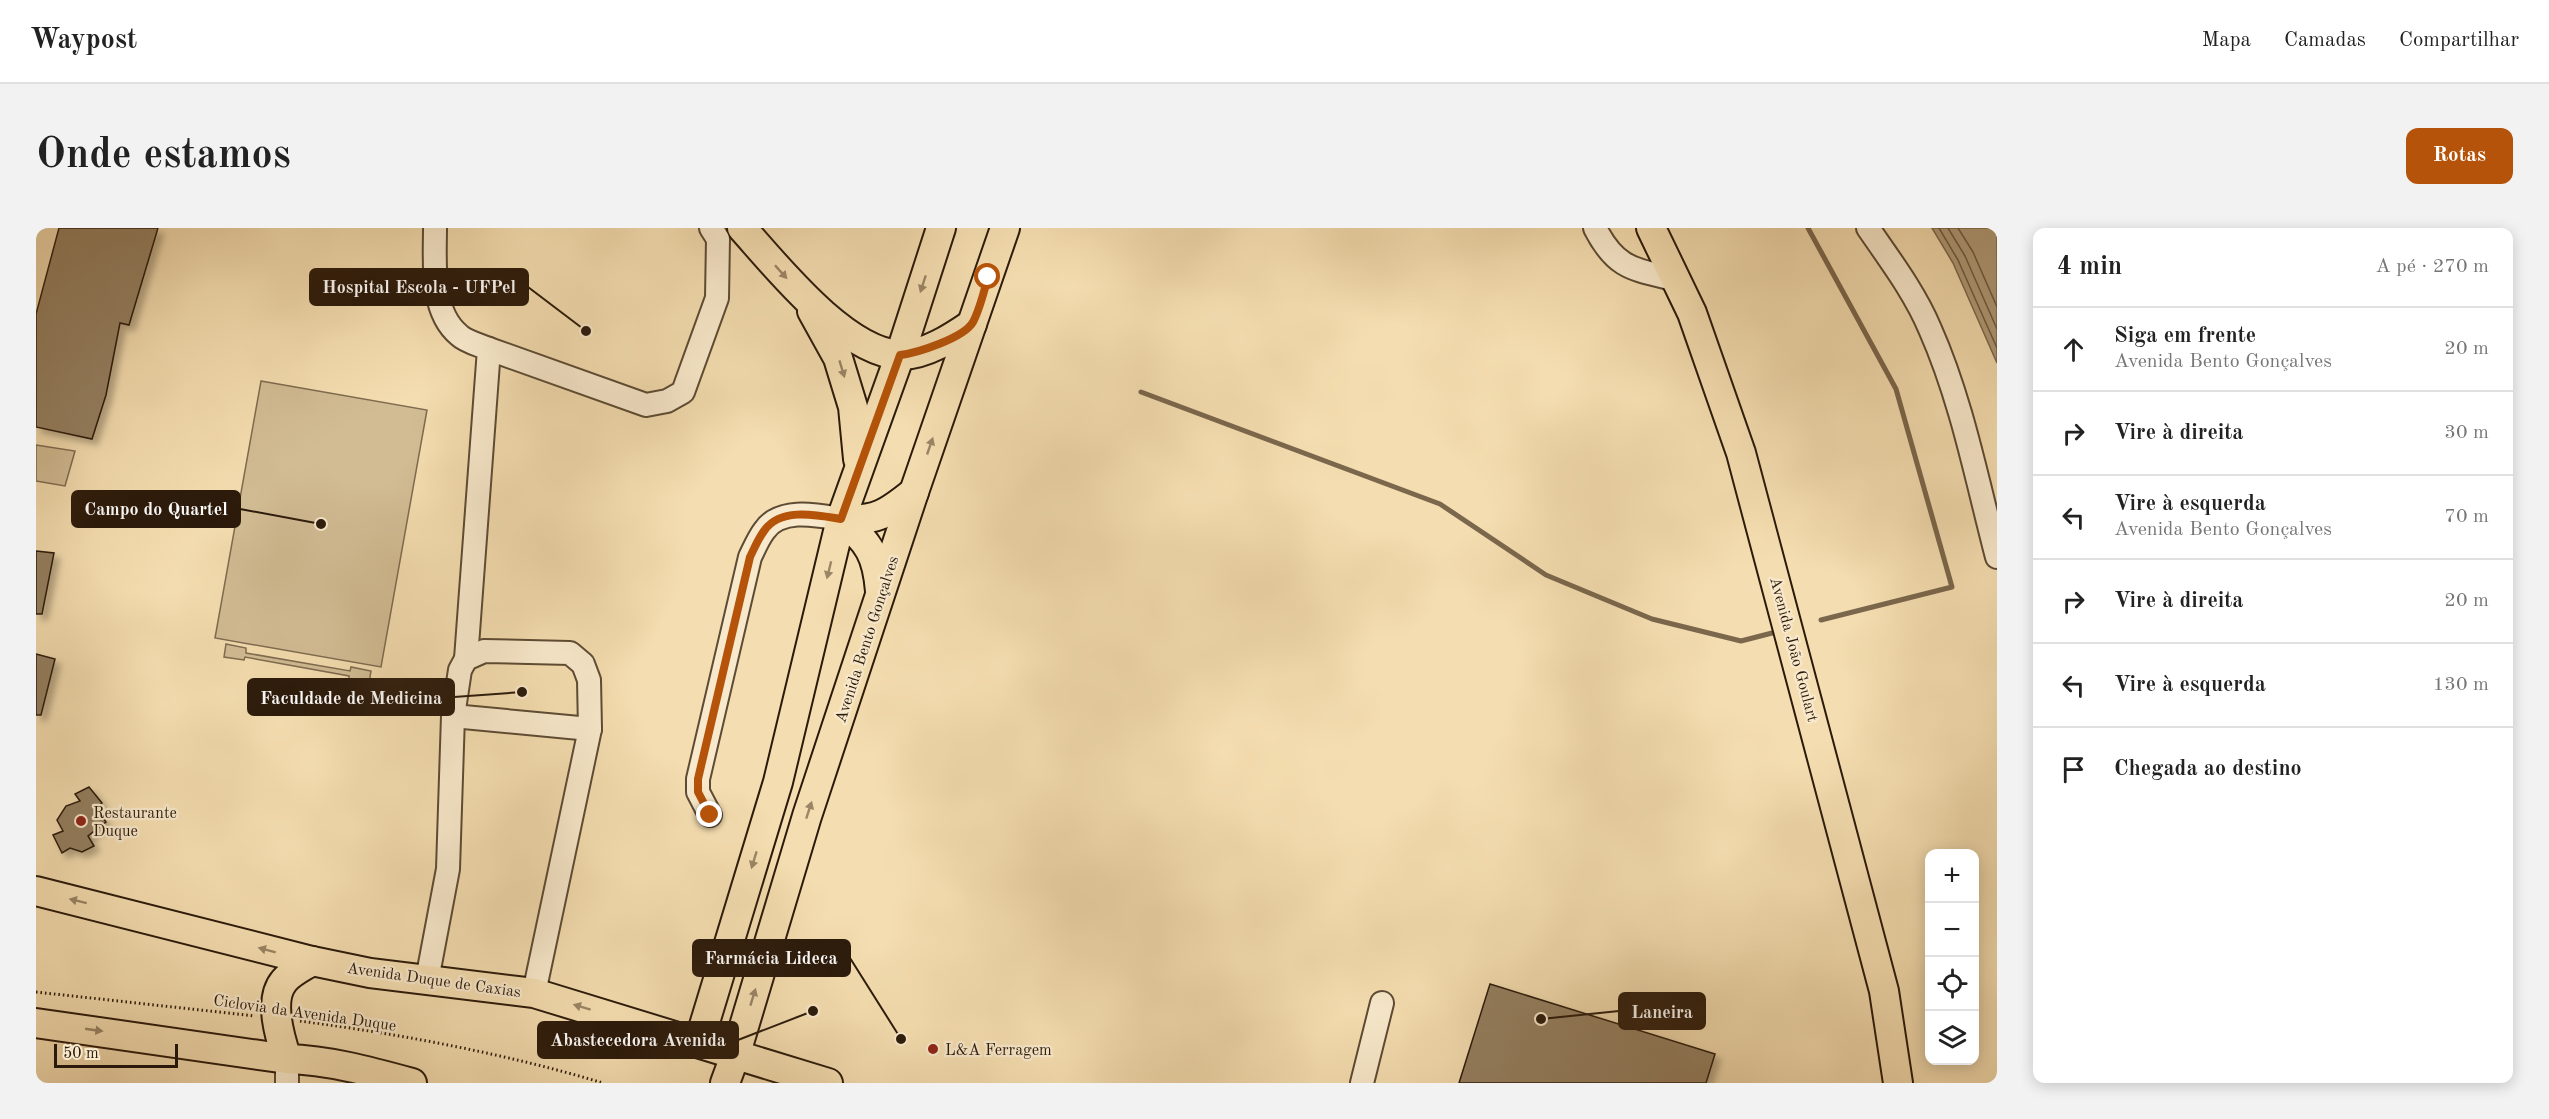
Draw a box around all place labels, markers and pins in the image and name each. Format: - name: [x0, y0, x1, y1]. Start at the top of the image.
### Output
- callout: Hospital Escola - UFPel: [310, 269, 528, 305]
- callout: Campo do Quartel: [72, 491, 240, 527]
- callout: Faculdade de Medicina: [248, 679, 454, 715]
- place label: Restaurante Duque: [93, 806, 177, 840]
- marker: Restaurante Duque: [74, 814, 88, 828]
- callout: Farmácia Lideca: [693, 940, 850, 976]
- callout: Laneira: [1619, 993, 1705, 1029]
- callout: Abastecedora Avenida: [538, 1022, 738, 1058]
- marker: L&A Ferragem: [926, 1042, 940, 1056]
- place label: L&A Ferragem: [945, 1043, 1052, 1059]

